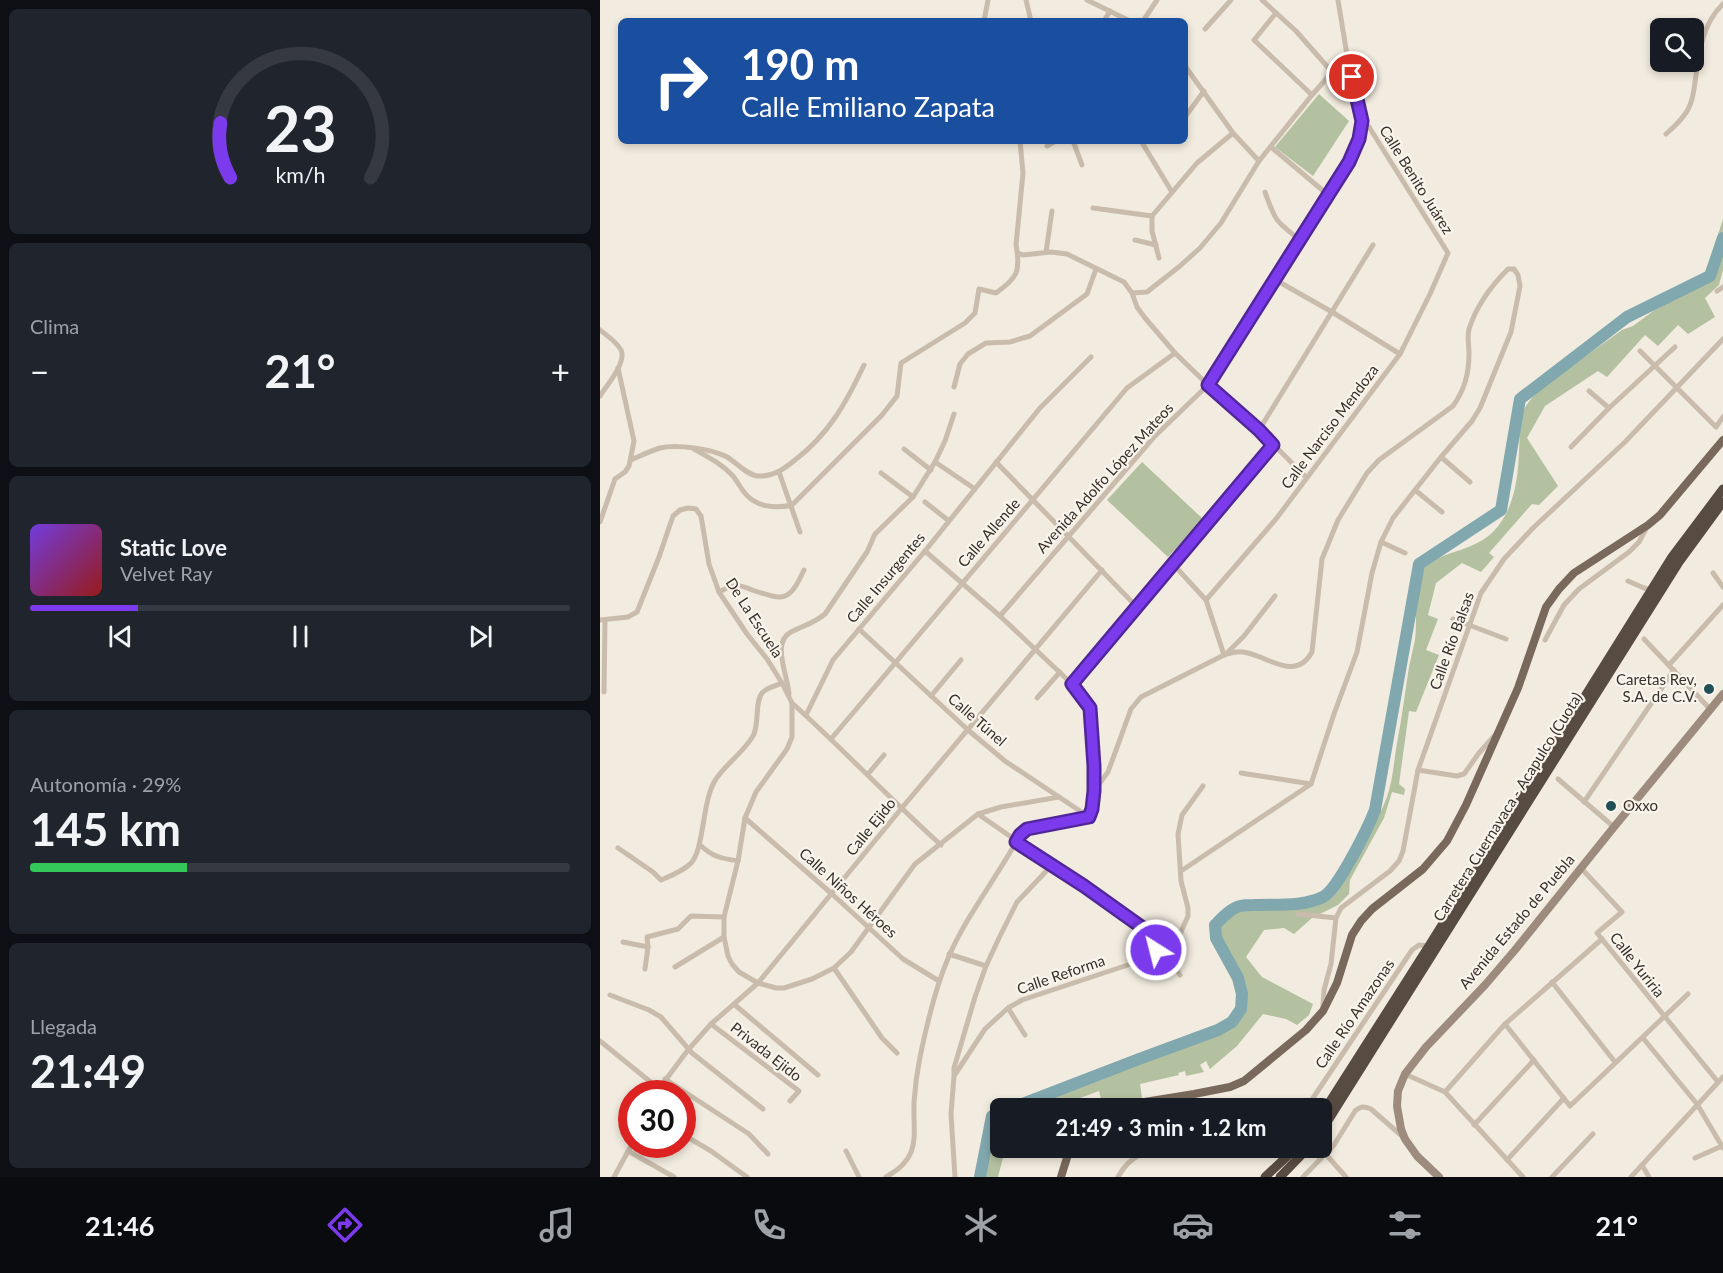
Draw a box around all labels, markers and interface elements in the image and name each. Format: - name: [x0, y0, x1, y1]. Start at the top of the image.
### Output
- map controls: [1650, 18, 1704, 72]
- button: search: [1650, 18, 1704, 72]
- text: 190 m: [741, 39, 859, 89]
- icon: right: [642, 42, 720, 120]
- pin: [1326, 51, 1377, 102]
- icon: arrive: [1335, 60, 1368, 93]
- text: 23: [264, 90, 336, 165]
- text: Calle Emiliano Zapata: [741, 90, 995, 123]
- street label: Calle Benito Juárez: [1376, 122, 1458, 237]
- text: km/h: [275, 163, 325, 189]
- text: Clima: [30, 314, 79, 338]
- text: 21°: [265, 344, 335, 398]
- text: −: [30, 351, 49, 391]
- text: +: [551, 351, 570, 391]
- street label: Calle Narciso Mendoza: [1277, 361, 1382, 492]
- street label: Avenida Adolfo López Mateos: [1032, 399, 1176, 556]
- street label: Calle Allende: [953, 494, 1023, 571]
- street label: Calle Insurgentes: [842, 528, 928, 626]
- text: Static Love: [120, 534, 227, 561]
- text: Velvet Ray: [120, 561, 213, 585]
- street label: De La Escuela: [722, 574, 787, 661]
- street label: Calle Río Balsas: [1425, 589, 1477, 692]
- icon: previous: [104, 620, 137, 653]
- icon: pause: [284, 620, 317, 653]
- icon: next: [464, 620, 497, 653]
- place label: Caretas Rev, S.A. de C.V.: [1616, 670, 1697, 705]
- marker: Caretas Rev, S.A. de C.V.: [1702, 682, 1716, 696]
- street label: Calle Túnel: [945, 689, 1010, 749]
- street label: Carretera Cuernavaca - Acapulco (Cuota): [1429, 689, 1585, 924]
- text: Autonomía · 29%: [30, 772, 181, 796]
- street label: Calle Ejido: [842, 794, 899, 859]
- place label: Oxxo: [1623, 796, 1658, 814]
- marker: Oxxo: [1604, 799, 1618, 813]
- text: 145 km: [30, 802, 181, 856]
- street label: Calle Niños Héroes: [796, 844, 901, 941]
- street label: Avenida Estado de Puebla: [1455, 850, 1578, 992]
- position arrow: [1124, 918, 1188, 982]
- street label: Calle Yuriria: [1607, 928, 1669, 1001]
- street label: Calle Reforma: [1014, 951, 1107, 998]
- street label: Calle Río Amazonas: [1311, 955, 1398, 1072]
- text: Llegada: [30, 1014, 97, 1038]
- street label: Privada Ejido: [727, 1018, 806, 1085]
- text: 21:49: [30, 1044, 146, 1098]
- speed limit sign: 30: [618, 1080, 696, 1158]
- text: 21:49 · 3 min · 1.2 km: [1056, 1114, 1266, 1141]
- icon: directions: [324, 1204, 366, 1246]
- icon: music: [536, 1204, 578, 1246]
- icon: phone: [748, 1204, 790, 1246]
- icon: climate: [960, 1204, 1002, 1246]
- icon: car: [1172, 1204, 1214, 1246]
- icon: filters: [1384, 1204, 1426, 1246]
- text: 21:46: [85, 1209, 155, 1242]
- text: 21°: [1595, 1209, 1638, 1242]

